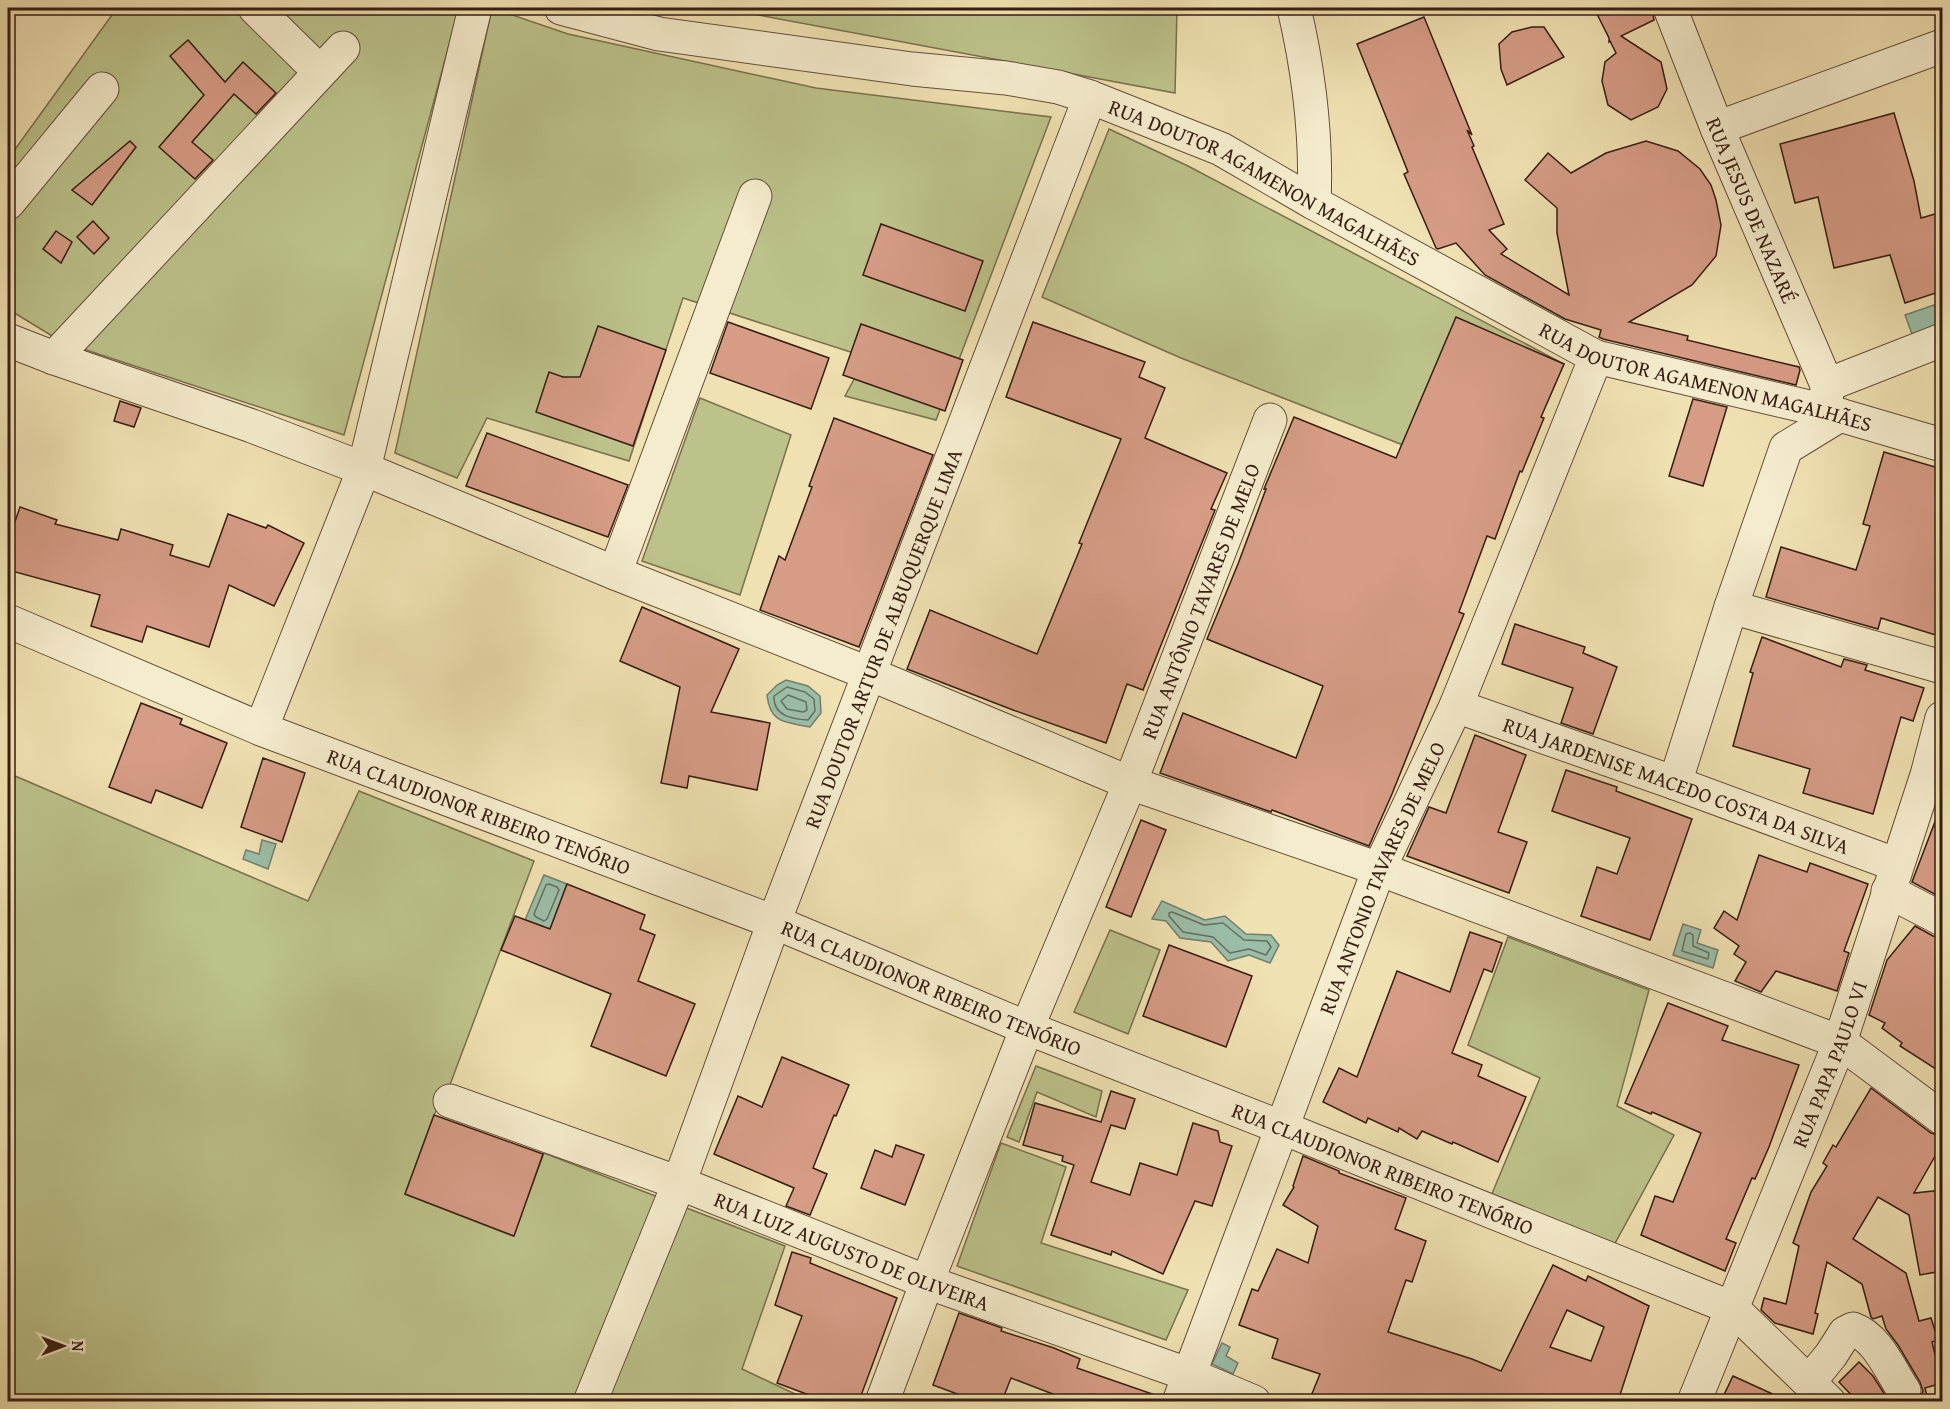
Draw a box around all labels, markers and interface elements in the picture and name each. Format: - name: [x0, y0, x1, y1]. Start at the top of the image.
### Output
- street label: RUA DOUTOR AGAMENON MAGALHÃES: [1104, 91, 1426, 274]
- street label: RUA JESUS DE NAZARÉ: [1699, 112, 1806, 308]
- street label: RUA DOUTOR AGAMENON MAGALHÃES: [1534, 314, 1876, 439]
- street label: RUA DOUTOR ARTUR DE ALBUQUERQUE LIMA: [796, 444, 970, 833]
- street label: RUA ANTÔNIO TAVARES DE MELO: [1133, 458, 1267, 743]
- street label: RUA JARDENISE MACEDO COSTA DA SILVA: [1499, 708, 1854, 862]
- street label: RUA ANTONIO TAVARES DE MELO: [1310, 736, 1453, 1019]
- street label: RUA CLAUDIONOR RIBEIRO TENÓRIO: [323, 740, 635, 882]
- street label: RUA CLAUDIONOR RIBEIRO TENÓRIO: [777, 911, 1086, 1063]
- street label: RUA PAPA PAULO VI: [1783, 977, 1874, 1152]
- street label: RUA CLAUDIONOR RIBEIRO TENÓRIO: [1228, 1094, 1538, 1242]
- street label: RUA LUIZ AUGUSTO DE OLIVEIRA: [710, 1183, 994, 1318]
- north arrow: [33, 1316, 93, 1376]
- text: N: [66, 1341, 90, 1352]

